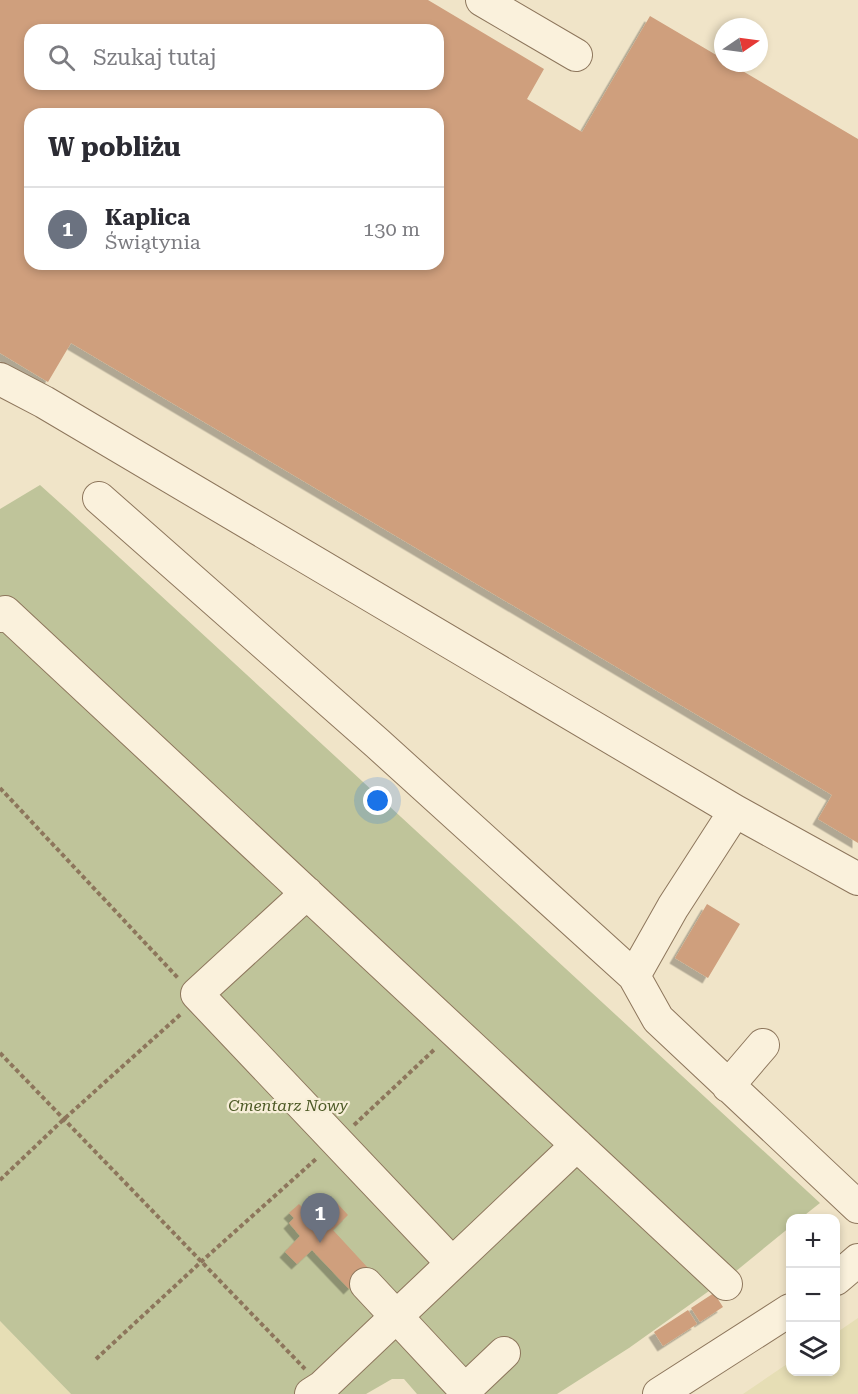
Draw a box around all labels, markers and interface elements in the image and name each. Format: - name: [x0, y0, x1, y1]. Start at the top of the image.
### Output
- north arrow: [714, 18, 768, 72]
- search box: [24, 24, 444, 90]
- icon: search: [45, 41, 78, 74]
- text: Szukaj tutaj: [93, 45, 217, 70]
- text: W pobliżu: [48, 132, 181, 162]
- text: Kaplica: [105, 205, 190, 230]
- text: 1: [62, 217, 73, 241]
- text: 130 m: [363, 217, 420, 241]
- text: Świątynia: [105, 230, 201, 254]
- your location: [363, 786, 392, 815]
- park label: Cmentarz Nowy: [228, 1096, 349, 1115]
- pin: 1: [300, 1194, 340, 1243]
- map controls: [786, 1214, 840, 1376]
- button: +: [786, 1214, 840, 1268]
- button: −: [786, 1268, 840, 1322]
- button: layers: [786, 1322, 840, 1376]

